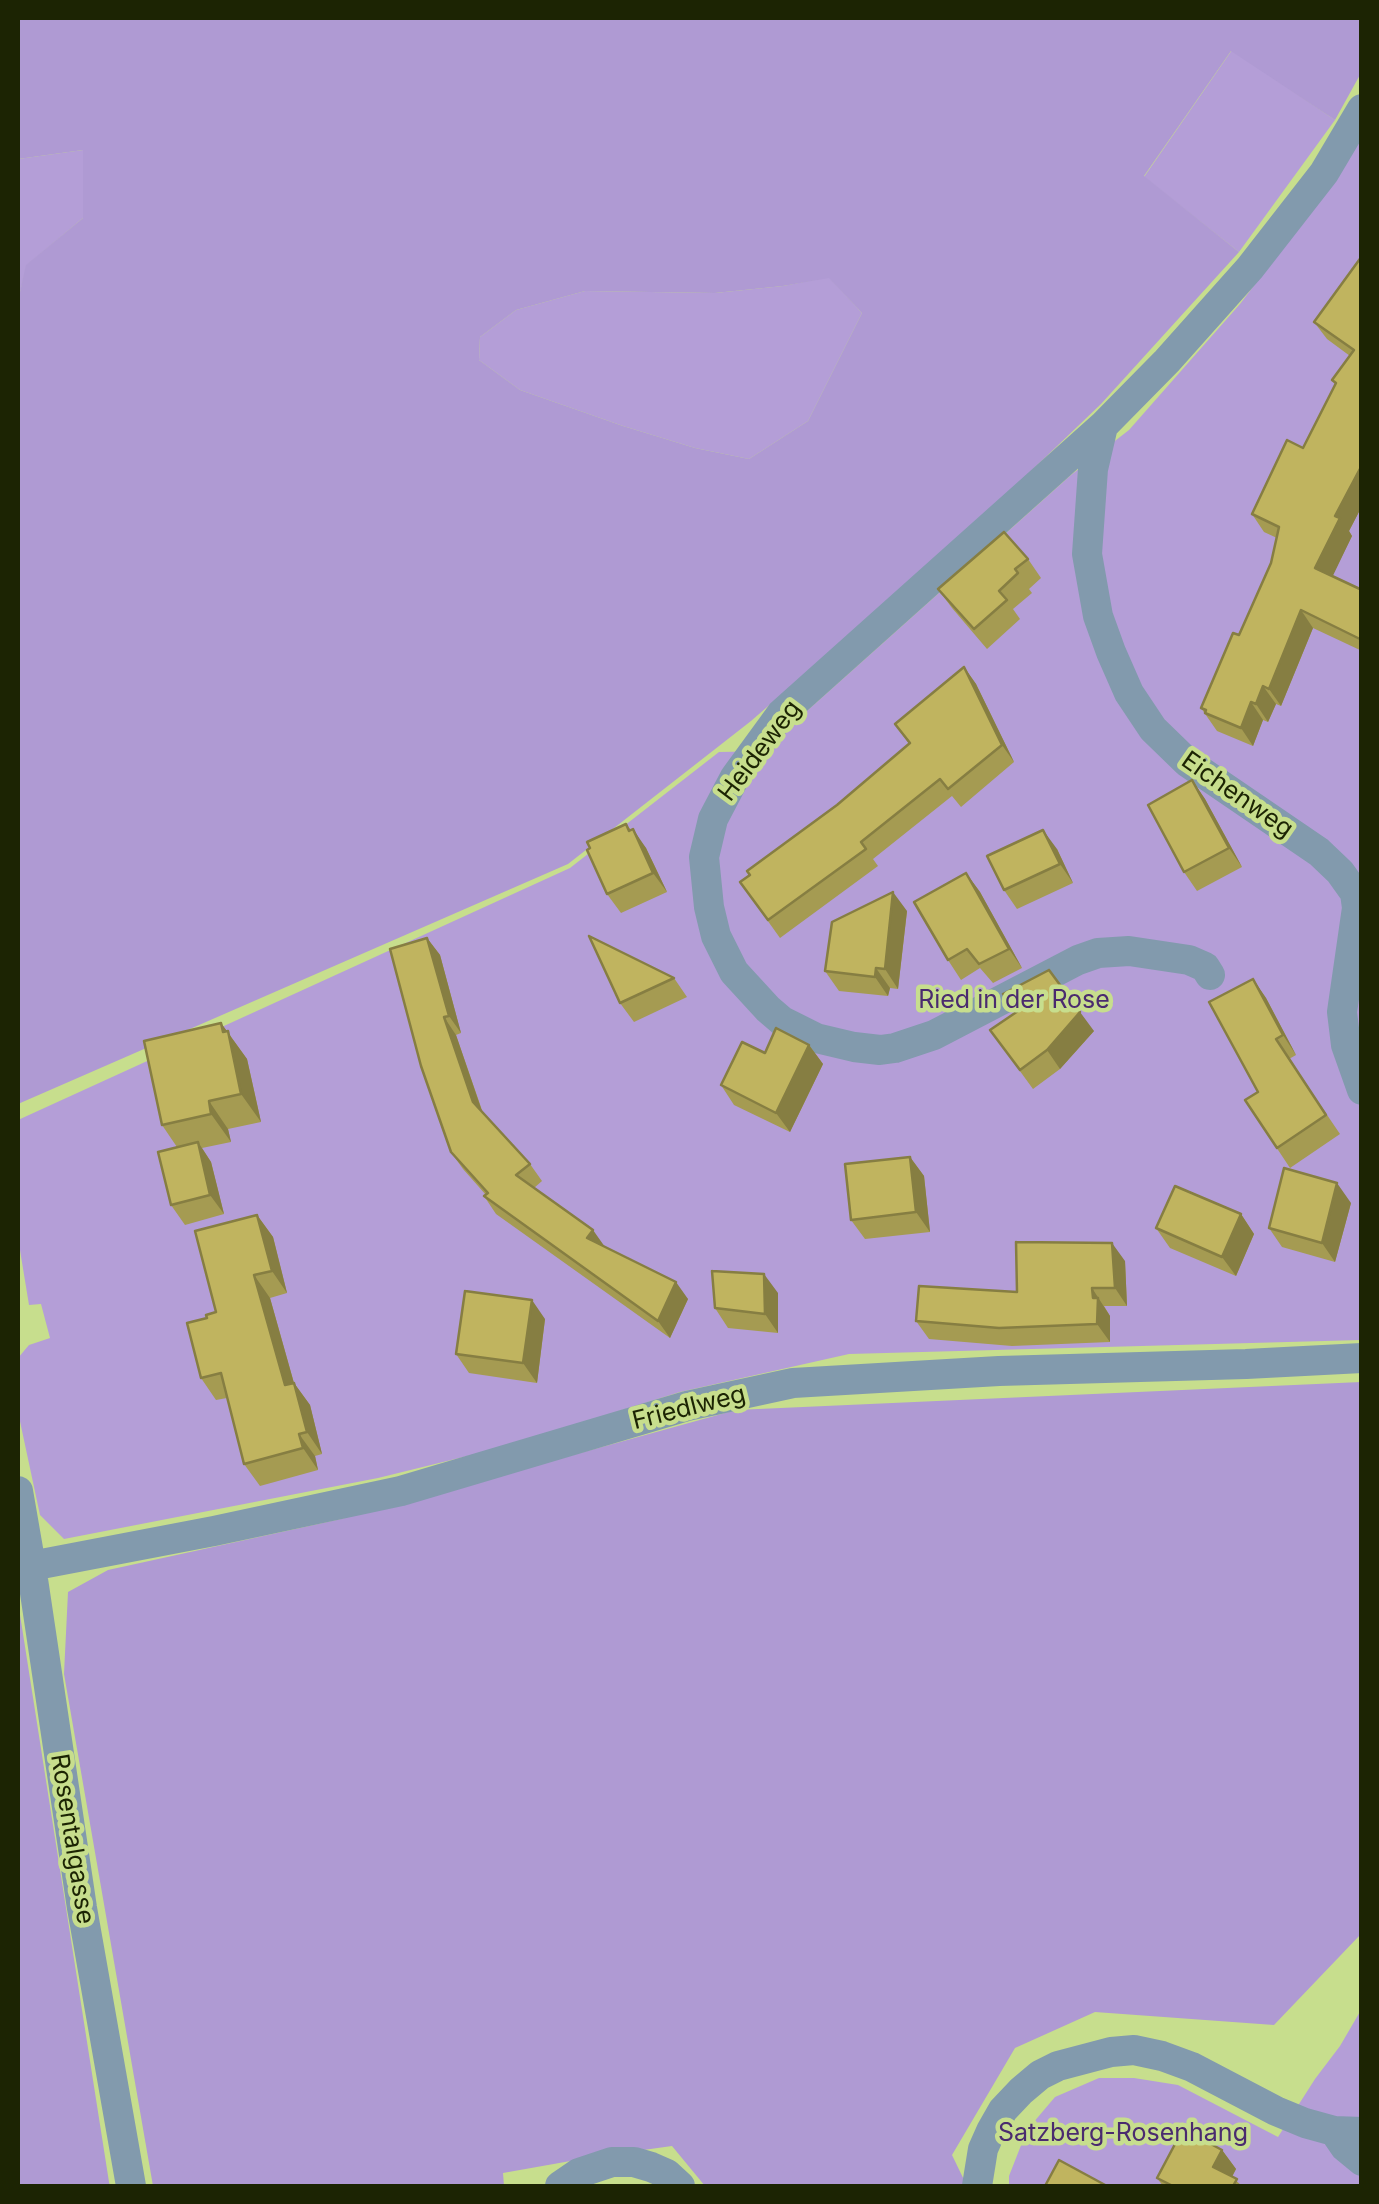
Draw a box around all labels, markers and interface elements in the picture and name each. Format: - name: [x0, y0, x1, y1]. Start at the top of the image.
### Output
- street label: Heideweg: [712, 695, 808, 807]
- street label: Eichenweg: [1175, 746, 1299, 844]
- park label: Ried in der Rose: [918, 985, 1110, 1015]
- street label: Friedlweg: [629, 1379, 749, 1437]
- street label: Rosentalgasse: [44, 1752, 100, 1926]
- park label: Satzberg-Rosenhang: [998, 2118, 1248, 2148]

